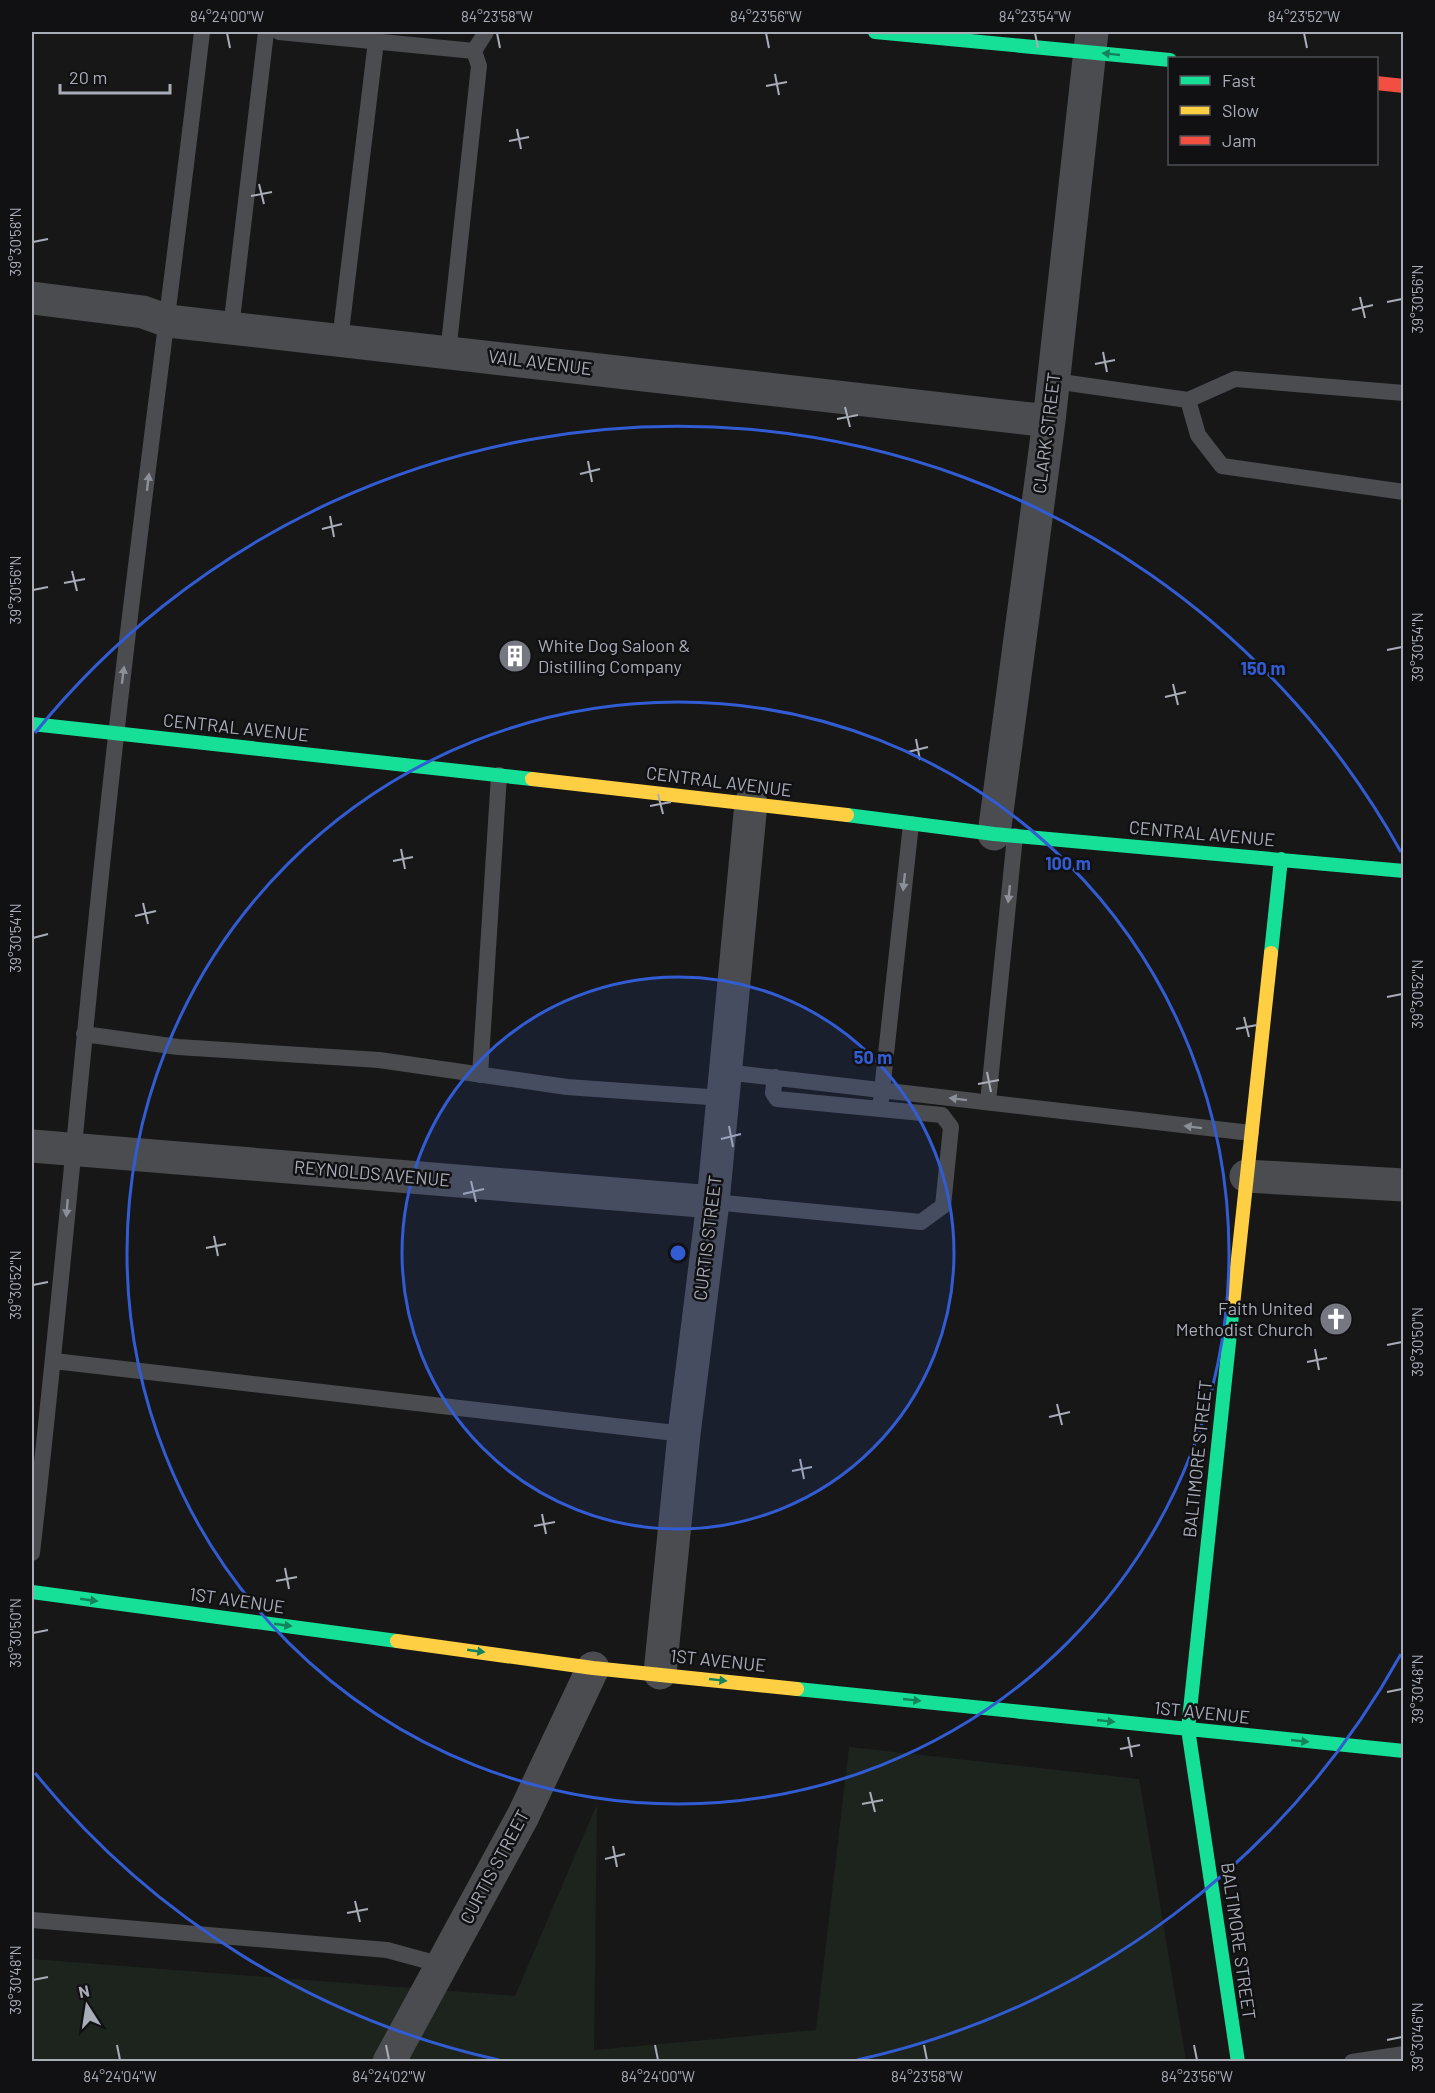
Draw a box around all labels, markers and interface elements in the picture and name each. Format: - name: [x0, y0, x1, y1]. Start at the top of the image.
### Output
- text: 84°24'00"W: [190, 7, 264, 25]
- text: 84°23'58"W: [461, 7, 533, 25]
- text: 84°23'56"W: [730, 7, 802, 25]
- text: 84°23'54"W: [999, 7, 1071, 25]
- text: 84°23'52"W: [1268, 7, 1340, 25]
- one-way arrow: [1102, 49, 1121, 59]
- scale bar: [60, 57, 170, 95]
- legend: [1168, 57, 1378, 165]
- text: 20 m: [69, 66, 107, 88]
- text: Fast: [1222, 69, 1256, 91]
- text: Slow: [1222, 99, 1259, 121]
- text: Jam: [1222, 129, 1256, 151]
- text: 39°30'58"N: [6, 207, 24, 277]
- text: 39°30'56"N: [1408, 265, 1426, 333]
- street label: VAIL AVENUE: [487, 345, 593, 379]
- street label: CLARK STREET: [1028, 371, 1064, 495]
- one-way arrow: [143, 472, 153, 491]
- text: 39°30'56"N: [6, 556, 24, 624]
- text: 39°30'54"N: [1408, 612, 1426, 682]
- place label: White Dog Saloon & Distilling Company: [538, 634, 690, 677]
- building icon: White Dog Saloon & Distilling Company: [497, 638, 533, 674]
- text: 150 m: [1241, 657, 1285, 679]
- one-way arrow: [119, 666, 128, 685]
- street label: CENTRAL AVENUE: [162, 708, 310, 746]
- street label: CENTRAL AVENUE: [645, 761, 793, 801]
- street label: CENTRAL AVENUE: [1128, 816, 1276, 850]
- text: 100 m: [1045, 852, 1091, 874]
- one-way arrow: [900, 872, 909, 891]
- one-way arrow: [1004, 884, 1014, 903]
- text: 39°30'54"N: [6, 903, 24, 973]
- text: 39°30'52"N: [1408, 959, 1426, 1029]
- text: 50 m: [854, 1046, 892, 1068]
- one-way arrow: [948, 1094, 967, 1104]
- one-way arrow: [1183, 1122, 1202, 1131]
- street label: REYNOLDS AVENUE: [293, 1155, 451, 1191]
- street label: CURTIS STREET: [688, 1174, 726, 1302]
- one-way arrow: [62, 1198, 72, 1217]
- centre of rings: [668, 1243, 688, 1263]
- text: 39°30'52"N: [6, 1250, 24, 1320]
- place label: Faith United Methodist Church: [1176, 1297, 1313, 1340]
- church icon: Faith United Methodist Church: [1318, 1301, 1354, 1337]
- text: 39°30'50"N: [1408, 1307, 1426, 1377]
- street label: BALTIMORE STREET: [1178, 1379, 1216, 1539]
- street label: 1ST AVENUE: [188, 1582, 286, 1618]
- one-way arrow: [80, 1595, 99, 1604]
- text: 39°30'50"N: [6, 1598, 24, 1668]
- one-way arrow: [273, 1621, 292, 1630]
- street label: 1ST AVENUE: [669, 1644, 767, 1676]
- one-way arrow: [467, 1646, 486, 1655]
- text: 39°30'48"N: [1408, 1654, 1426, 1724]
- one-way arrow: [709, 1675, 728, 1684]
- one-way arrow: [903, 1695, 922, 1705]
- street label: 1ST AVENUE: [1153, 1696, 1251, 1728]
- one-way arrow: [1097, 1716, 1116, 1726]
- one-way arrow: [1291, 1736, 1310, 1746]
- street label: CURTIS STREET: [455, 1806, 533, 1927]
- street label: BALTIMORE STREET: [1217, 1861, 1261, 2021]
- text: 39°30'48"N: [6, 1945, 24, 2015]
- north arrow: [57, 1976, 117, 2036]
- text: N: [77, 1980, 91, 2001]
- text: 39°30'46"N: [1408, 2002, 1426, 2072]
- text: 84°24'04"W: [83, 2067, 157, 2085]
- text: 84°24'02"W: [352, 2067, 426, 2085]
- text: 84°24'00"W: [621, 2067, 695, 2085]
- text: 84°23'58"W: [891, 2067, 963, 2085]
- text: 84°23'56"W: [1161, 2067, 1233, 2085]

